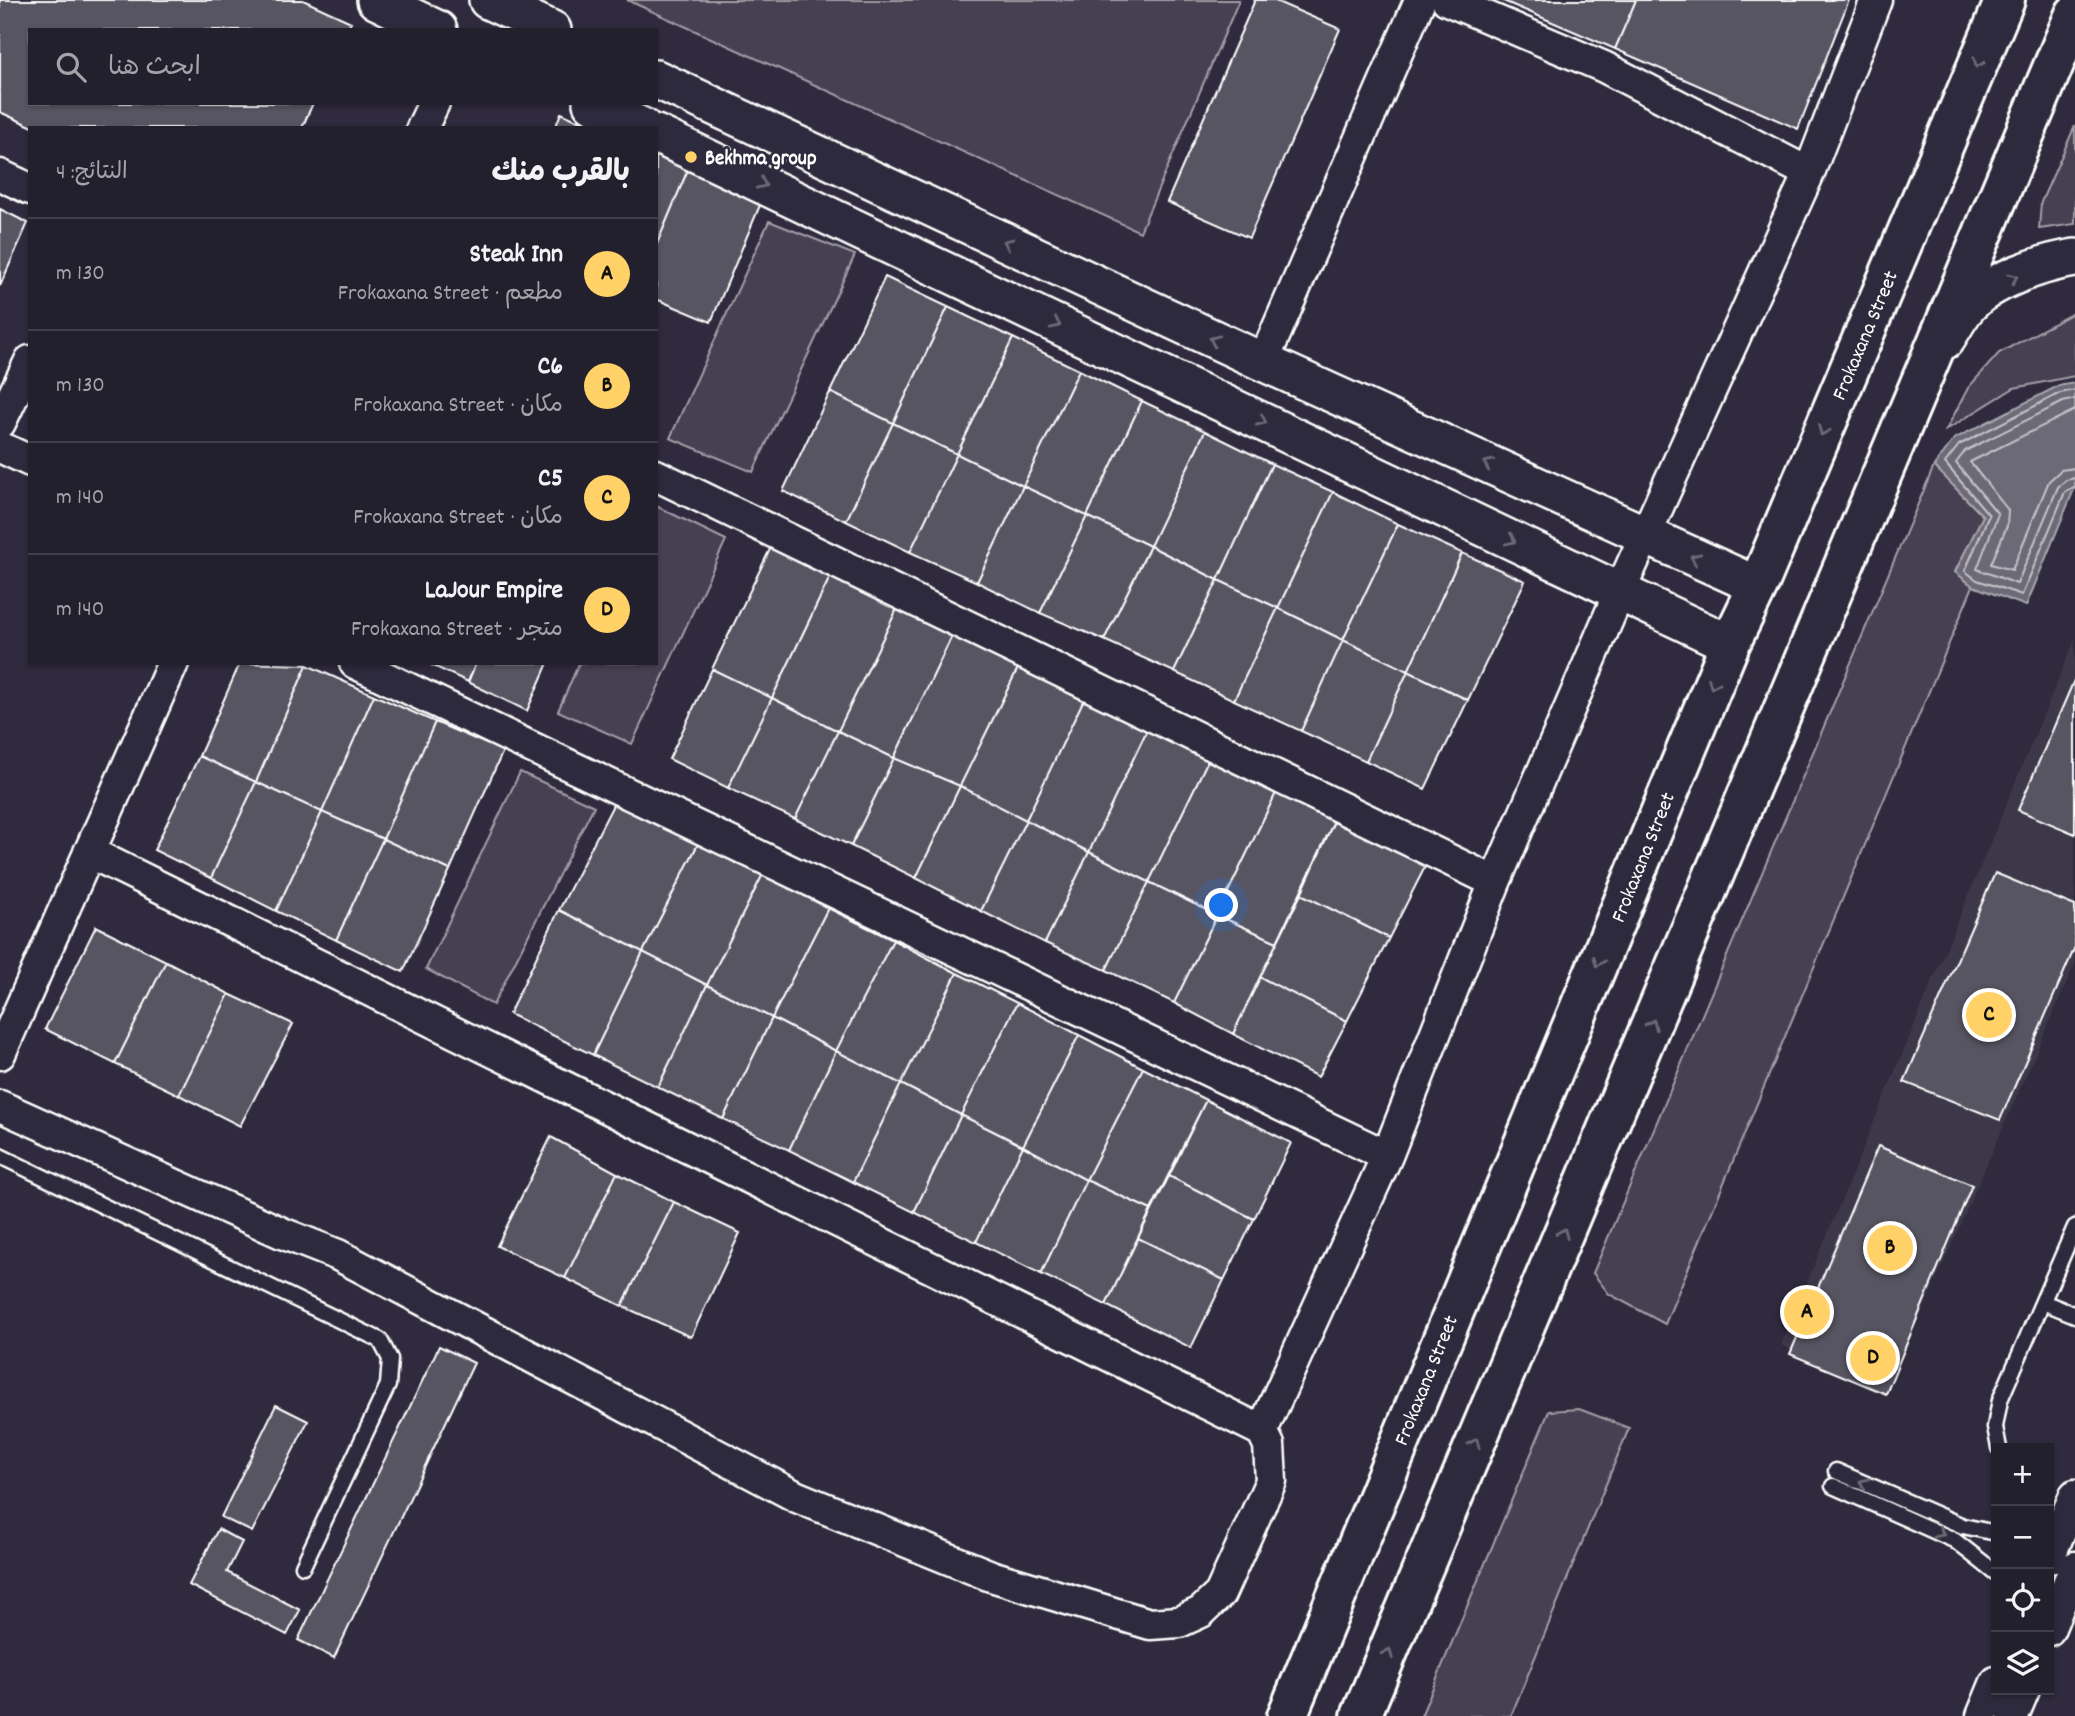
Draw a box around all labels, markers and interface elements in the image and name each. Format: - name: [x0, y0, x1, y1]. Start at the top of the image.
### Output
- search box: [28, 28, 658, 105]
- icon: search: [52, 48, 90, 86]
- text: ابحث هنا: [108, 50, 201, 87]
- one-way arrow: [1972, 56, 1986, 68]
- place label: Bekhma group: [705, 145, 817, 175]
- marker: Bekhma group: [683, 149, 699, 165]
- text: بالقرب منك: [492, 153, 630, 196]
- text: النتائج: 4: [56, 157, 128, 190]
- one-way arrow: [755, 176, 767, 190]
- text: Steak Inn: [470, 237, 563, 274]
- one-way arrow: [1003, 237, 1015, 251]
- text: 130 m: [56, 258, 105, 291]
- text: A: [601, 258, 613, 291]
- street label: Frokaxana Street: [1826, 267, 1908, 406]
- one-way arrow: [2006, 272, 2018, 286]
- text: مطعم · Frokaxana Street: [338, 278, 563, 311]
- one-way arrow: [1049, 315, 1061, 329]
- one-way arrow: [1209, 334, 1221, 348]
- text: C6: [537, 349, 563, 386]
- text: 130 m: [56, 370, 105, 403]
- text: B: [602, 370, 612, 403]
- text: مكان · Frokaxana Street: [353, 390, 563, 423]
- one-way arrow: [1255, 413, 1267, 427]
- one-way arrow: [1817, 423, 1831, 436]
- one-way arrow: [1483, 458, 1495, 472]
- text: C5: [538, 461, 563, 498]
- text: 140 m: [56, 482, 104, 515]
- text: C: [601, 482, 613, 515]
- text: مكان · Frokaxana Street: [353, 502, 563, 535]
- one-way arrow: [1504, 532, 1516, 546]
- one-way arrow: [1690, 552, 1703, 566]
- text: LaJour Empire: [425, 573, 563, 610]
- text: 140 m: [56, 594, 104, 627]
- text: D: [601, 594, 613, 627]
- text: متجر · Frokaxana Street: [351, 614, 563, 647]
- one-way arrow: [1708, 678, 1722, 690]
- street label: Frokaxana Street: [1605, 788, 1685, 928]
- your location: [1204, 888, 1238, 922]
- one-way arrow: [1593, 956, 1607, 968]
- pin: C: [1966, 989, 2012, 1041]
- one-way arrow: [1644, 1018, 1658, 1031]
- pin: B: [1867, 1222, 1913, 1274]
- one-way arrow: [1555, 1228, 1569, 1241]
- pin: A: [1784, 1286, 1830, 1338]
- street label: Frokaxana Street: [1388, 1311, 1468, 1451]
- pin: D: [1850, 1332, 1896, 1384]
- one-way arrow: [1467, 1438, 1481, 1450]
- map controls: [1991, 1443, 2054, 1695]
- button: +: [1991, 1443, 2054, 1506]
- one-way arrow: [1859, 1478, 1871, 1492]
- button: −: [1991, 1506, 2054, 1569]
- one-way arrow: [1933, 1525, 1945, 1539]
- button: locate: [1991, 1569, 2054, 1632]
- button: layers: [1991, 1632, 2054, 1695]
- one-way arrow: [1379, 1648, 1393, 1660]

